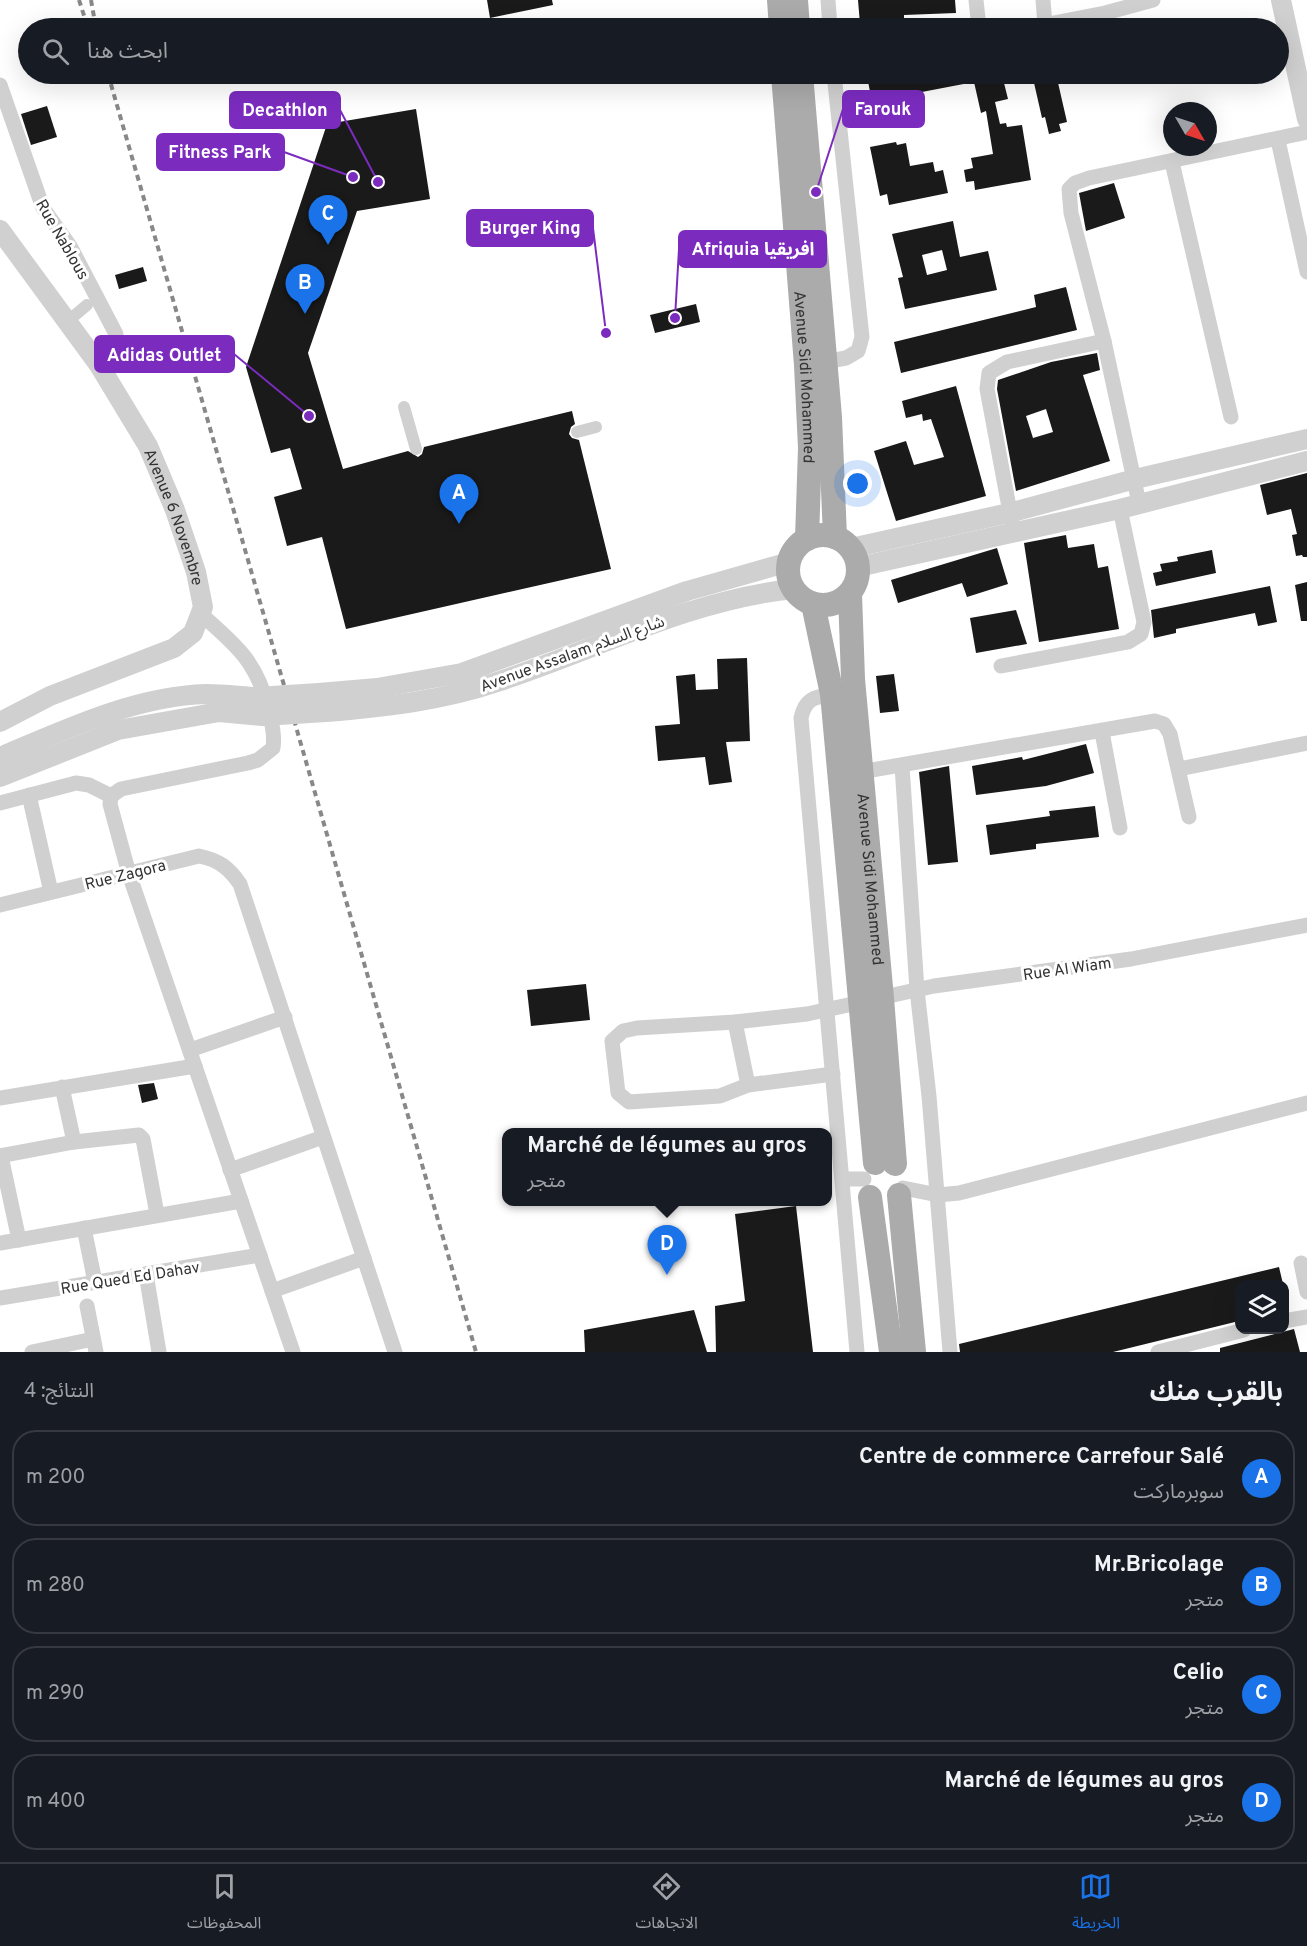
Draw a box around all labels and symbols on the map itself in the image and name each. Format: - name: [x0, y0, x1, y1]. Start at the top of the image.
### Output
- callout: Farouk: [843, 91, 924, 127]
- callout: Decathlon: [230, 92, 340, 128]
- text: Farouk: [855, 99, 911, 122]
- text: Decathlon: [242, 100, 328, 123]
- north arrow: [1163, 102, 1217, 156]
- callout: Fitness Park: [157, 134, 284, 170]
- text: Fitness Park: [168, 142, 272, 165]
- street label: Rue Nablous: [30, 196, 92, 284]
- pin: C: [308, 196, 348, 245]
- callout: Burger King: [467, 210, 593, 246]
- text: Burger King: [479, 218, 581, 241]
- callout: Afriquia افريقيا: [679, 231, 826, 267]
- text: Afriquia افريقيا: [691, 239, 815, 262]
- pin: B: [286, 264, 324, 314]
- street label: Avenue Sidi Mohammed: [788, 290, 818, 464]
- callout: Adidas Outlet: [95, 336, 234, 372]
- text: Adidas Outlet: [107, 345, 221, 368]
- street label: Avenue 6 Novembre: [138, 446, 206, 587]
- your location: [843, 469, 872, 498]
- pin: A: [440, 474, 478, 524]
- street label: Avenue Assalam شارع السلام: [478, 612, 668, 699]
- street label: Avenue Sidi Mohammed: [851, 792, 887, 966]
- street label: Rue Zagora: [83, 856, 168, 896]
- street label: Rue Al Wiam: [1022, 954, 1113, 986]
- pin: D: [648, 1226, 686, 1275]
- street label: Rue Qued Ed Dahav: [59, 1258, 201, 1300]

